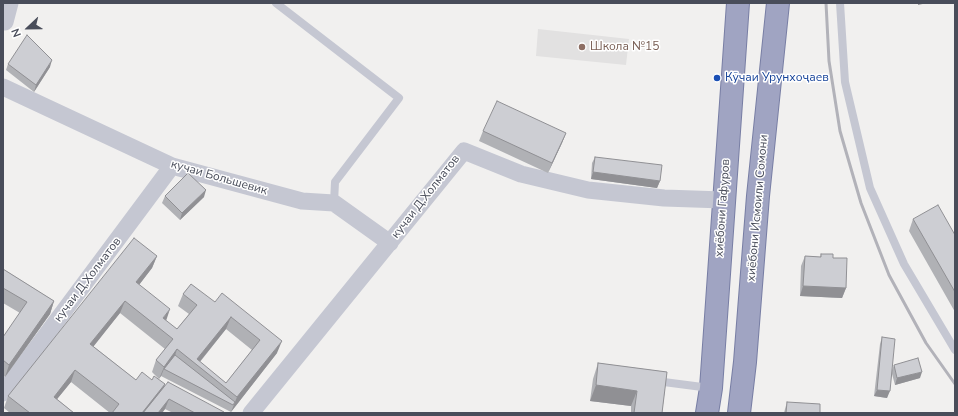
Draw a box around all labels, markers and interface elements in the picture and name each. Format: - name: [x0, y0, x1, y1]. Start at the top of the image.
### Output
- north arrow: [8, 8, 48, 48]
- text: N: [8, 26, 25, 39]
- place label: Школа №15: [590, 40, 659, 54]
- marker: Школа №15: [577, 42, 587, 52]
- place label: Кӯчаи Урунхоҷаев: [725, 71, 829, 85]
- marker: Кӯчаи Урунхоҷаев: [712, 73, 722, 83]
- street label: хиёбони Исмоили Сомони: [744, 134, 772, 282]
- street label: кучаи Д,Холматов: [389, 152, 463, 242]
- street label: кучаи Большевик: [169, 157, 269, 199]
- street label: хиёбони Гафуров: [712, 158, 734, 258]
- street label: кучаи Д,Холматов: [51, 235, 125, 325]

